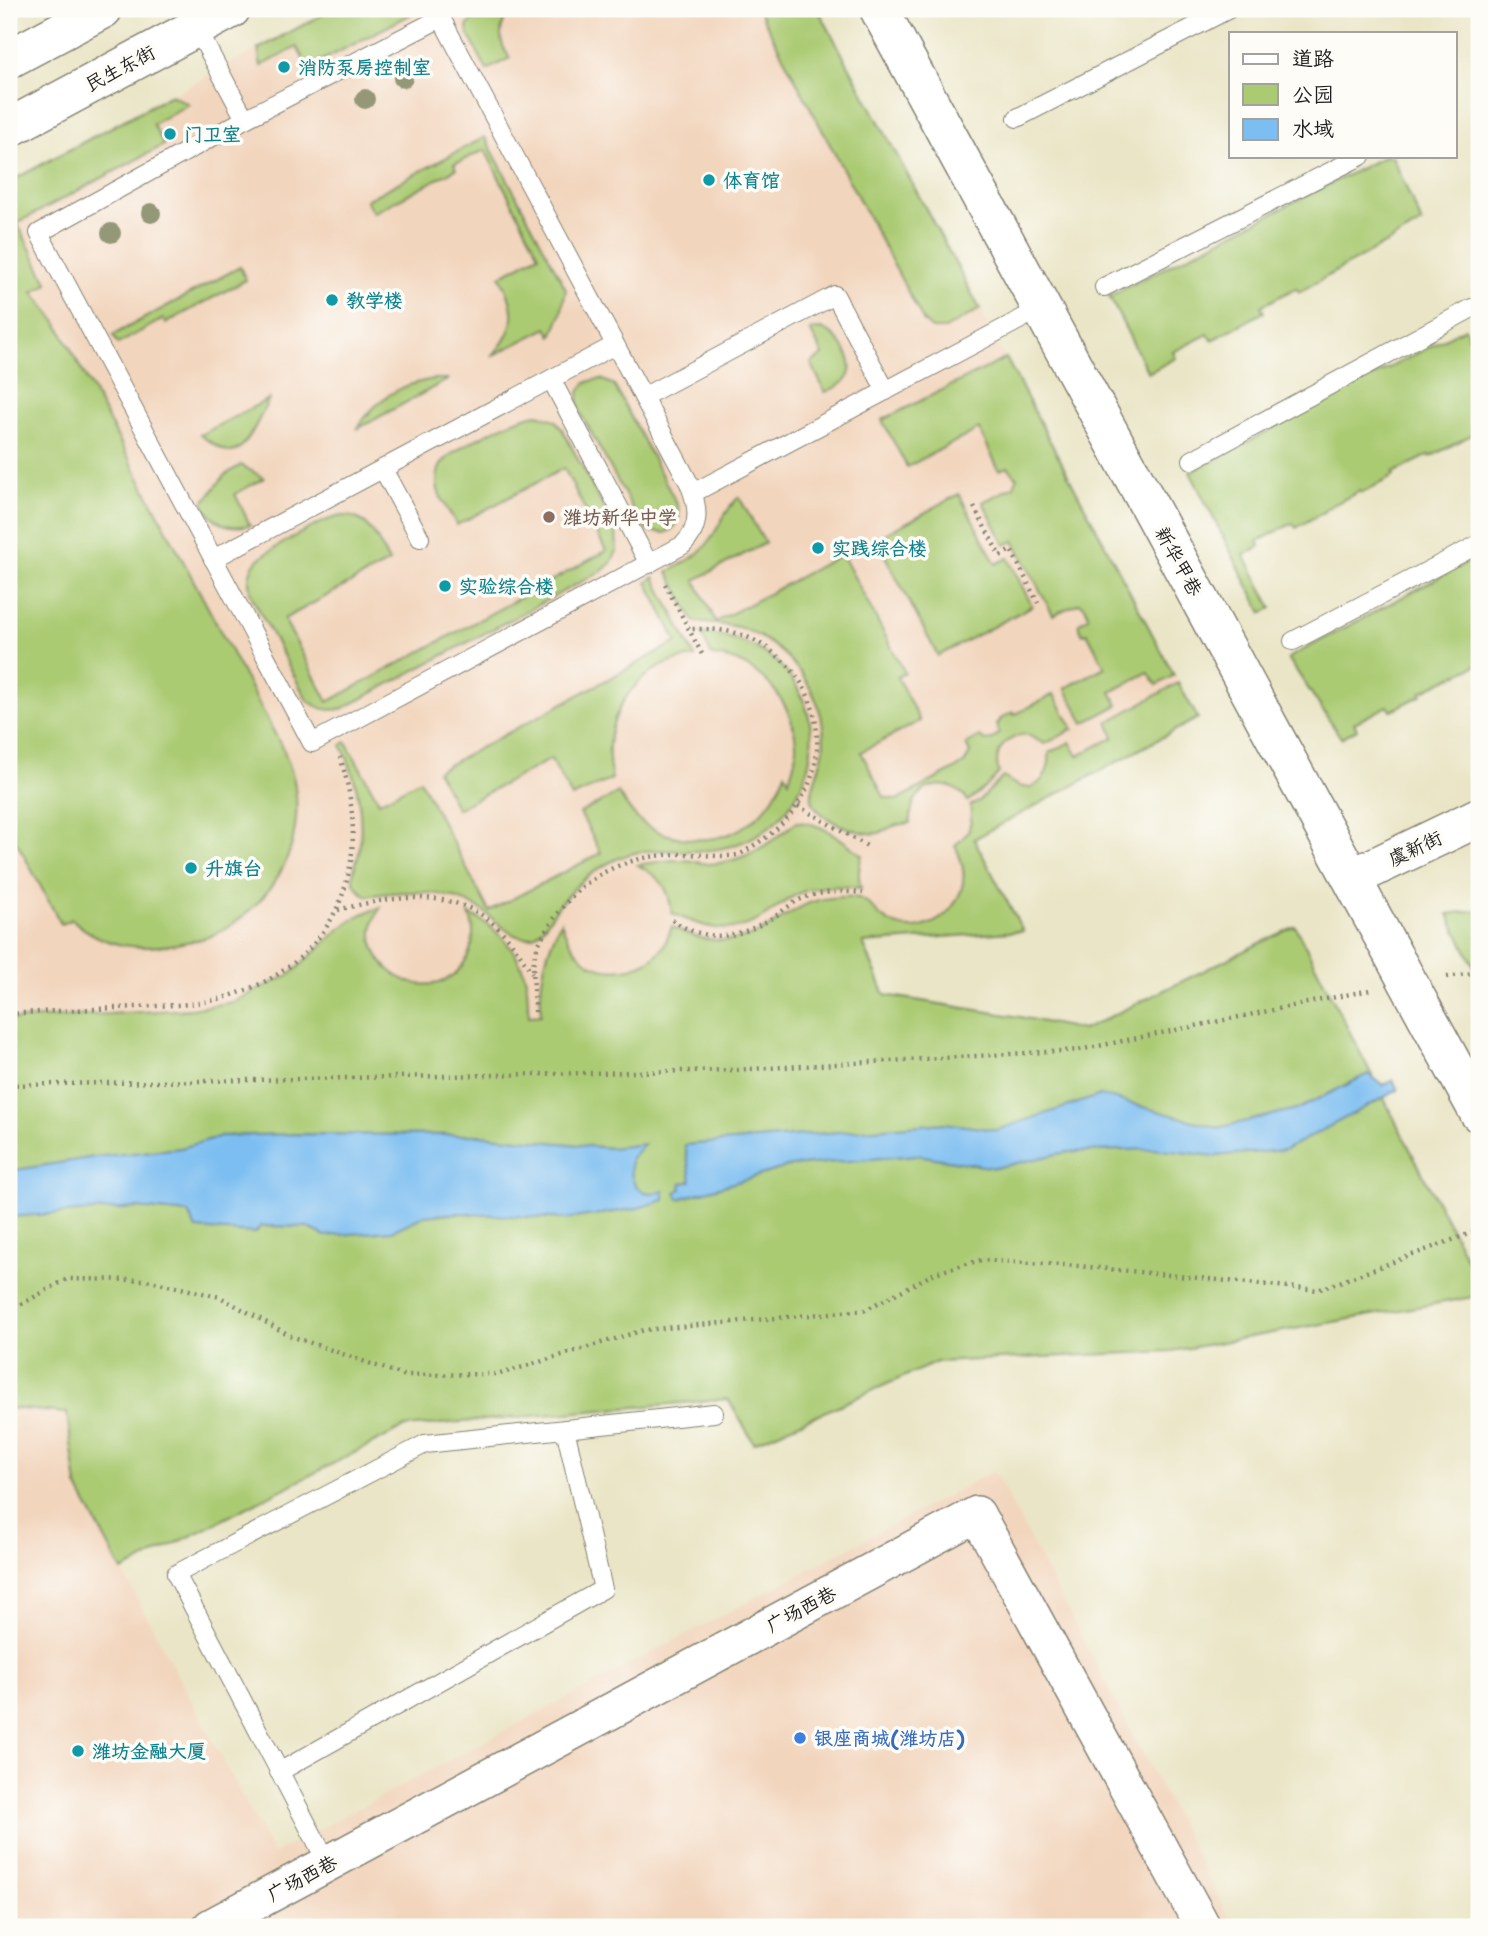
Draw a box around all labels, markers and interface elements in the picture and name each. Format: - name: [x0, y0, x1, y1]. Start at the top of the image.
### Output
- legend: [1229, 32, 1456, 158]
- street label: 民生东街: [81, 40, 160, 97]
- text: 道路: [1292, 45, 1334, 73]
- place label: 消防泵房控制室: [298, 55, 431, 80]
- marker: 消防泵房控制室: [276, 59, 292, 75]
- text: 公园: [1292, 81, 1334, 109]
- text: 水域: [1292, 115, 1334, 143]
- place label: 门卫室: [184, 122, 241, 147]
- marker: 门卫室: [162, 126, 178, 142]
- place label: 体育馆: [723, 168, 780, 193]
- marker: 体育馆: [701, 172, 717, 188]
- place label: 教学楼: [346, 288, 403, 313]
- marker: 教学楼: [324, 292, 340, 308]
- place label: 潍坊新华中学: [563, 505, 677, 530]
- marker: 潍坊新华中学: [541, 509, 557, 525]
- street label: 新华甲巷: [1149, 522, 1208, 601]
- place label: 实践综合楼: [832, 536, 927, 561]
- marker: 实践综合楼: [810, 540, 826, 556]
- place label: 实验综合楼: [459, 574, 554, 599]
- marker: 实验综合楼: [437, 578, 453, 594]
- street label: 虞新街: [1384, 825, 1446, 872]
- place label: 升旗台: [205, 856, 262, 881]
- marker: 升旗台: [183, 860, 199, 876]
- street label: 广场西巷: [762, 1581, 841, 1638]
- place label: 银座商城(潍坊店): [814, 1726, 965, 1751]
- marker: 银座商城(潍坊店): [792, 1730, 808, 1746]
- place label: 潍坊金融大厦: [92, 1739, 206, 1764]
- marker: 潍坊金融大厦: [70, 1743, 86, 1759]
- street label: 广场西巷: [263, 1850, 342, 1907]

